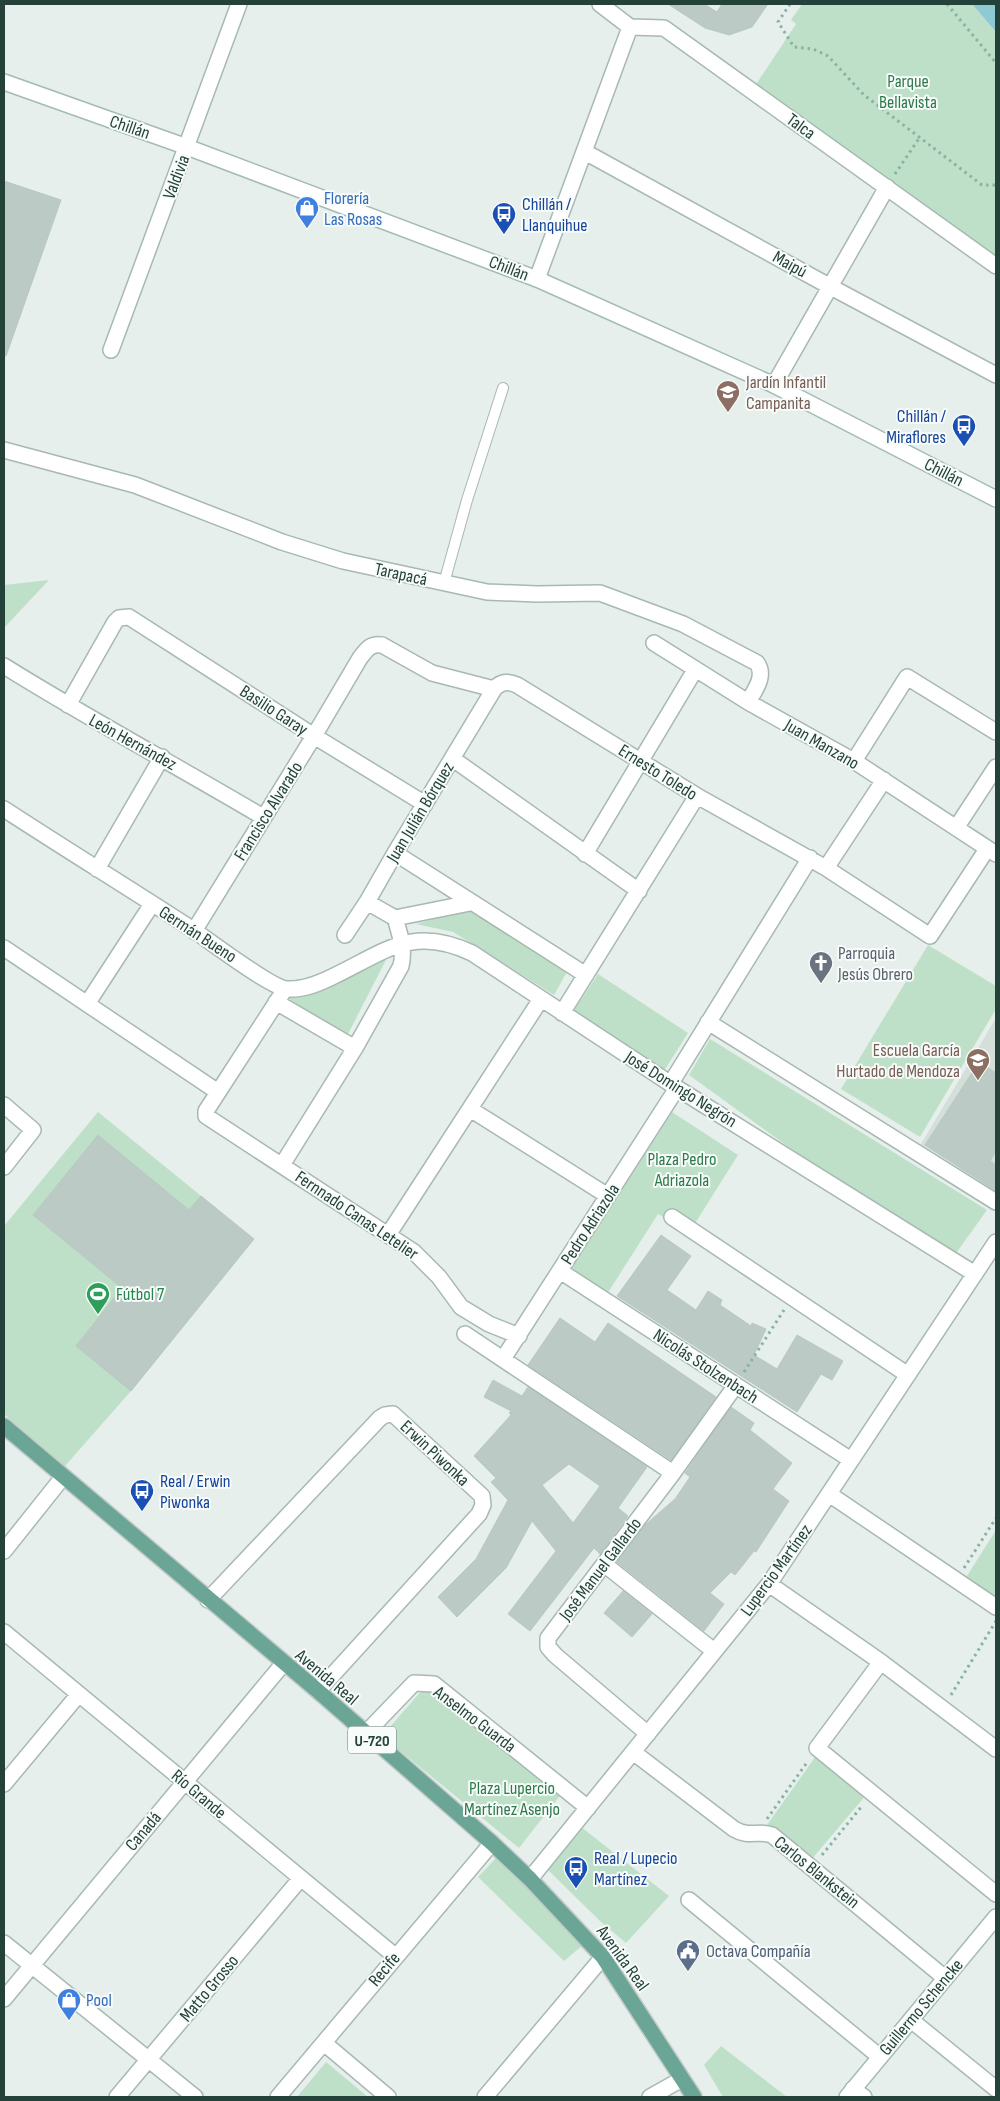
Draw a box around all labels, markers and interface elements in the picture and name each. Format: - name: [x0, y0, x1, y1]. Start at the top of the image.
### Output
- park label: Parque Bellavista: [879, 71, 937, 113]
- street label: Talca: [782, 109, 819, 144]
- street label: Chillán: [107, 111, 153, 144]
- street label: Valdivia: [158, 152, 195, 202]
- place label: Florería Las Rosas: [324, 188, 382, 230]
- place label: Chillán / Llanquihue: [522, 194, 587, 236]
- shop icon: Florería Las Rosas: [294, 195, 320, 229]
- bus stop icon: Chillán / Llanquihue: [491, 201, 517, 235]
- street label: Maipú: [769, 247, 811, 282]
- street label: Chillán: [486, 251, 532, 286]
- place label: Jardín Infantil Campanita: [745, 372, 826, 414]
- school or university icon: Jardín Infantil Campanita: [715, 379, 741, 413]
- place label: Chillán / Miraflores: [886, 406, 947, 448]
- bus stop icon: Chillán / Miraflores: [951, 413, 977, 447]
- street label: Chillán: [921, 454, 967, 491]
- street label: Tarapacá: [373, 559, 429, 590]
- street label: Basilio Garay: [236, 681, 312, 740]
- street label: León Hernández: [85, 710, 181, 775]
- street label: Juan Manzano: [780, 714, 863, 774]
- street label: Ernesto Toledo: [615, 740, 701, 805]
- street label: Francisco Alvarado: [230, 758, 307, 865]
- street label: Juan Julián Bórquez: [382, 758, 459, 867]
- street label: Germán Bueno: [155, 902, 241, 967]
- place label: Parroquia Jesús Obrero: [837, 943, 913, 985]
- church icon: Parroquia Jesús Obrero: [808, 950, 834, 984]
- place label: Escuela García Hurtado de Mendoza: [836, 1040, 960, 1082]
- street label: José Domingo Negrón: [620, 1046, 740, 1132]
- school or university icon: Escuela García Hurtado de Mendoza: [965, 1047, 991, 1081]
- park label: Plaza Pedro Adriazola: [648, 1149, 716, 1191]
- street label: Fernnado Canas Letelier: [291, 1166, 422, 1264]
- street label: Pedro Adriazola: [557, 1180, 624, 1269]
- sports icon: Fútbol 7: [85, 1281, 111, 1315]
- place label: Fútbol 7: [116, 1284, 165, 1305]
- street label: Nicolás Stolzenbach: [649, 1325, 762, 1408]
- street label: Erwin Piwonka: [396, 1416, 474, 1491]
- place label: Real / Erwin Piwonka: [160, 1471, 231, 1513]
- bus stop icon: Real / Erwin Piwonka: [129, 1478, 155, 1512]
- street label: José Manuel Gallardo: [554, 1514, 646, 1626]
- street label: Lupercio Martínez: [736, 1520, 817, 1620]
- street label: Avenida Real: [290, 1644, 362, 1710]
- street label: Anselmo Guarda: [429, 1681, 520, 1757]
- road number: U-720: [348, 1726, 396, 1754]
- street label: Río Grande: [167, 1765, 230, 1823]
- park label: Plaza Lupercio Martínez Asenjo: [464, 1778, 560, 1820]
- street label: Canadá: [121, 1808, 166, 1855]
- street label: Carlos Blankstein: [770, 1832, 863, 1913]
- place label: Real / Lupecio Martínez: [594, 1848, 677, 1890]
- bus stop icon: Real / Lupecio Martínez: [563, 1855, 589, 1889]
- street label: Avenida Real: [591, 1921, 653, 1995]
- public building icon: Octava Compañía: [675, 1938, 701, 1972]
- place label: Octava Compañía: [706, 1941, 811, 1962]
- street label: Recife: [364, 1948, 405, 1991]
- street label: Matto Grosso: [176, 1951, 243, 2026]
- street label: Guillermo Schencke: [875, 1955, 968, 2060]
- shop icon: Pool: [56, 1987, 82, 2021]
- place label: Pool: [86, 1990, 112, 2011]

